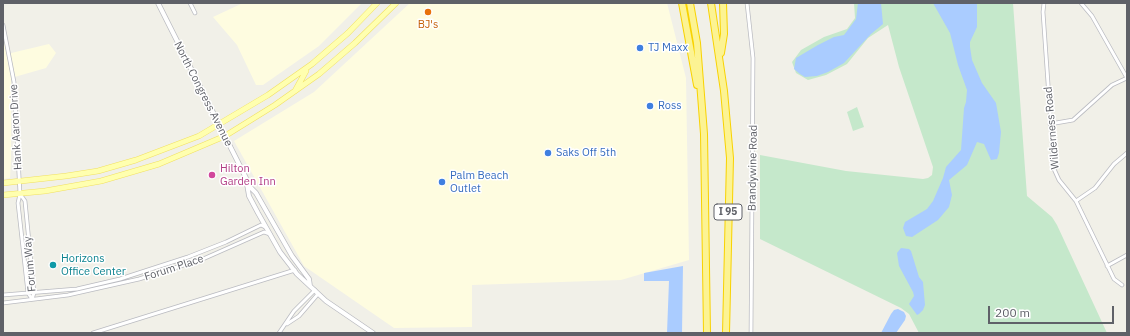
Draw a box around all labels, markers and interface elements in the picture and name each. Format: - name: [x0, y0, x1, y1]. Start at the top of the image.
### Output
- marker: BJ's: [423, 7, 433, 17]
- place label: BJ's: [418, 18, 438, 32]
- street label: North Congress Avenue: [171, 39, 235, 149]
- place label: TJ Maxx: [648, 41, 688, 55]
- marker: TJ Maxx: [635, 43, 645, 53]
- street label: Hank Aaron Drive: [7, 84, 25, 170]
- street label: Wilderness Road: [1042, 86, 1062, 170]
- place label: Ross: [658, 99, 682, 113]
- marker: Ross: [645, 101, 655, 111]
- street label: Brandywine Road: [746, 125, 760, 211]
- place label: Saks Off 5th: [556, 146, 616, 160]
- marker: Saks Off 5th: [543, 148, 553, 158]
- place label: Hilton Garden Inn: [220, 162, 276, 188]
- place label: Palm Beach Outlet: [450, 169, 508, 195]
- marker: Hilton Garden Inn: [207, 170, 217, 180]
- marker: Palm Beach Outlet: [437, 177, 447, 187]
- road number: I 95: [714, 204, 742, 220]
- street label: Forum Way: [21, 236, 39, 292]
- place label: Horizons Office Center: [61, 252, 126, 278]
- street label: Forum Place: [143, 252, 205, 284]
- marker: Horizons Office Center: [48, 260, 58, 270]
- scale bar: [990, 298, 1116, 324]
- text: 200 m: [995, 305, 1030, 320]

